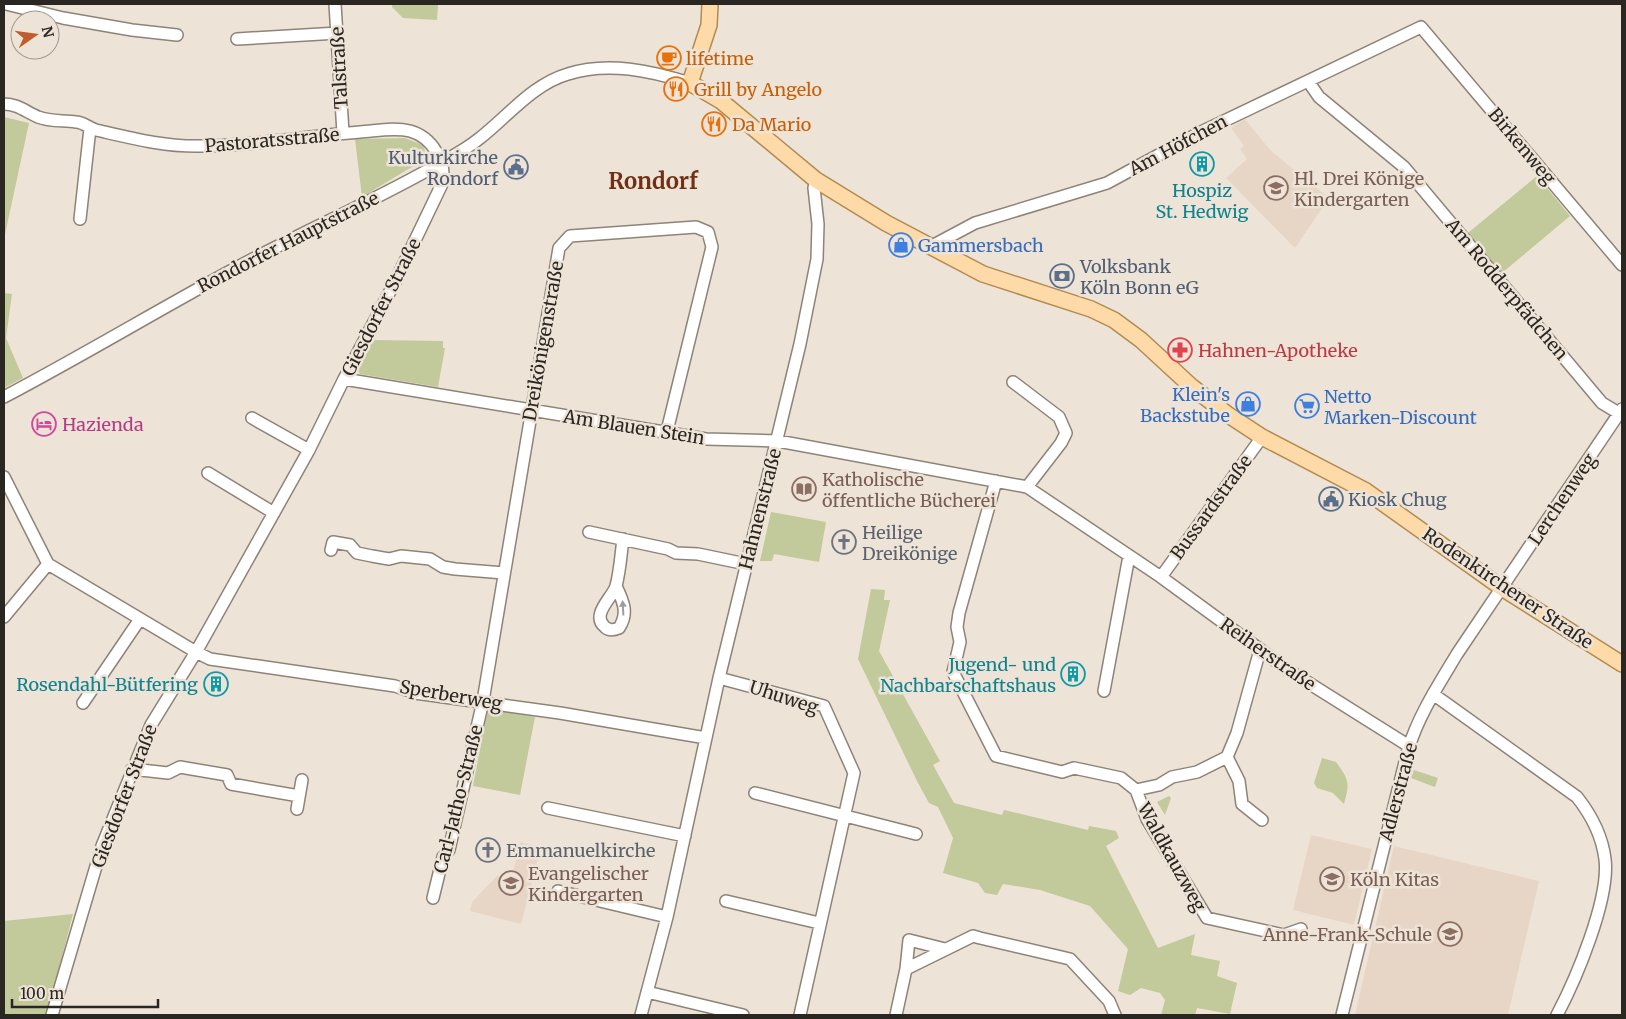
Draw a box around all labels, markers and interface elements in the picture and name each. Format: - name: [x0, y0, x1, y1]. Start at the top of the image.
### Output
- north arrow: [10, 10, 60, 60]
- text: N: [38, 24, 58, 39]
- street label: Talstraße: [325, 26, 353, 110]
- cafe icon: lifetime: [656, 45, 682, 71]
- place label: lifetime: [686, 47, 754, 70]
- restaurant icon: Grill by Angelo: [663, 76, 689, 102]
- place label: Grill by Angelo: [694, 78, 822, 101]
- street label: Birkenweg: [1483, 103, 1561, 189]
- street label: Am Höfchen: [1124, 109, 1231, 181]
- restaurant icon: Da Mario: [701, 111, 727, 137]
- place label: Da Mario: [732, 113, 811, 136]
- street label: Pastoratsstraße: [204, 123, 340, 157]
- place label: Kulturkirche Rondorf: [388, 146, 499, 190]
- building icon: Hospiz St. Hedwig: [1189, 151, 1215, 177]
- public building icon: Kulturkirche Rondorf: [503, 154, 529, 180]
- district label: Rondorf: [608, 167, 699, 195]
- place label: Hl. Drei Könige Kindergarten: [1294, 167, 1424, 211]
- school or university icon: Hl. Drei Könige Kindergarten: [1263, 175, 1289, 201]
- place label: Hospiz St. Hedwig: [1156, 179, 1249, 223]
- street label: Rondorfer Hauptstraße: [193, 186, 383, 298]
- street label: Am Rodderpfädchen: [1440, 213, 1573, 365]
- shop icon: Gammersbach: [888, 232, 914, 258]
- street label: Giesdorfer Straße: [336, 234, 426, 380]
- place label: Gammersbach: [918, 234, 1044, 257]
- place label: Volksbank Köln Bonn eG: [1079, 255, 1199, 299]
- street label: Dreikönigenstraße: [518, 259, 568, 423]
- bank icon: Volksbank Köln Bonn eG: [1049, 263, 1075, 289]
- pharmacy icon: Hahnen-Apotheke: [1167, 337, 1193, 363]
- place label: Hahnen-Apotheke: [1198, 339, 1358, 362]
- place label: Klein's Backstube: [1140, 383, 1230, 427]
- place label: Netto Marken-Discount: [1324, 385, 1477, 429]
- shop icon: Klein's Backstube: [1235, 391, 1261, 417]
- supermarket icon: Netto Marken-Discount: [1294, 393, 1320, 419]
- street label: Am Blauen Stein: [561, 404, 706, 450]
- hotel icon: Hazienda: [31, 411, 57, 437]
- place label: Hazienda: [62, 413, 144, 436]
- street label: Hahnenstraße: [734, 446, 786, 572]
- street label: Lerchenweg: [1523, 449, 1601, 549]
- street label: Bussardstraße: [1165, 450, 1257, 564]
- place label: Katholische öffentliche Bücherei: [822, 468, 996, 512]
- library icon: Katholische öffentliche Bücherei: [791, 476, 817, 502]
- public building icon: Kiosk Chug: [1318, 486, 1344, 512]
- place label: Kiosk Chug: [1348, 488, 1447, 511]
- place label: Heilige Dreikönige: [862, 521, 958, 565]
- street label: Rodenkirchener Straße: [1418, 522, 1598, 654]
- church icon: Heilige Dreikönige: [831, 529, 857, 555]
- one-way arrow: [619, 600, 627, 616]
- street label: Reiherstraße: [1216, 613, 1320, 695]
- place label: Jugend- und Nachbarschaftshaus: [880, 653, 1056, 697]
- building icon: Jugend- und Nachbarschaftshaus: [1060, 661, 1086, 687]
- building icon: Rosendahl-Bütfering: [203, 671, 229, 697]
- place label: Rosendahl-Bütfering: [16, 673, 198, 696]
- street label: Sperberweg: [398, 675, 504, 715]
- street label: Uhuweg: [747, 675, 822, 719]
- street label: Giesdorfer Straße: [86, 721, 162, 871]
- street label: Carl-Jatho-Straße: [428, 722, 488, 876]
- street label: Adlerstraße: [1374, 740, 1422, 845]
- street label: Waldkauzweg: [1132, 798, 1211, 916]
- church icon: Emmanuelkirche: [475, 837, 501, 863]
- place label: Emmanuelkirche: [506, 839, 655, 862]
- place label: Evangelischer Kindergarten: [528, 862, 649, 906]
- school or university icon: Köln Kitas: [1319, 866, 1345, 892]
- place label: Köln Kitas: [1350, 868, 1439, 891]
- school or university icon: Evangelischer Kindergarten: [498, 870, 524, 896]
- school or university icon: Anne-Frank-Schule: [1437, 921, 1463, 947]
- place label: Anne-Frank-Schule: [1262, 923, 1432, 946]
- scale bar: [12, 976, 159, 1008]
- text: 100 m: [20, 984, 64, 1003]

